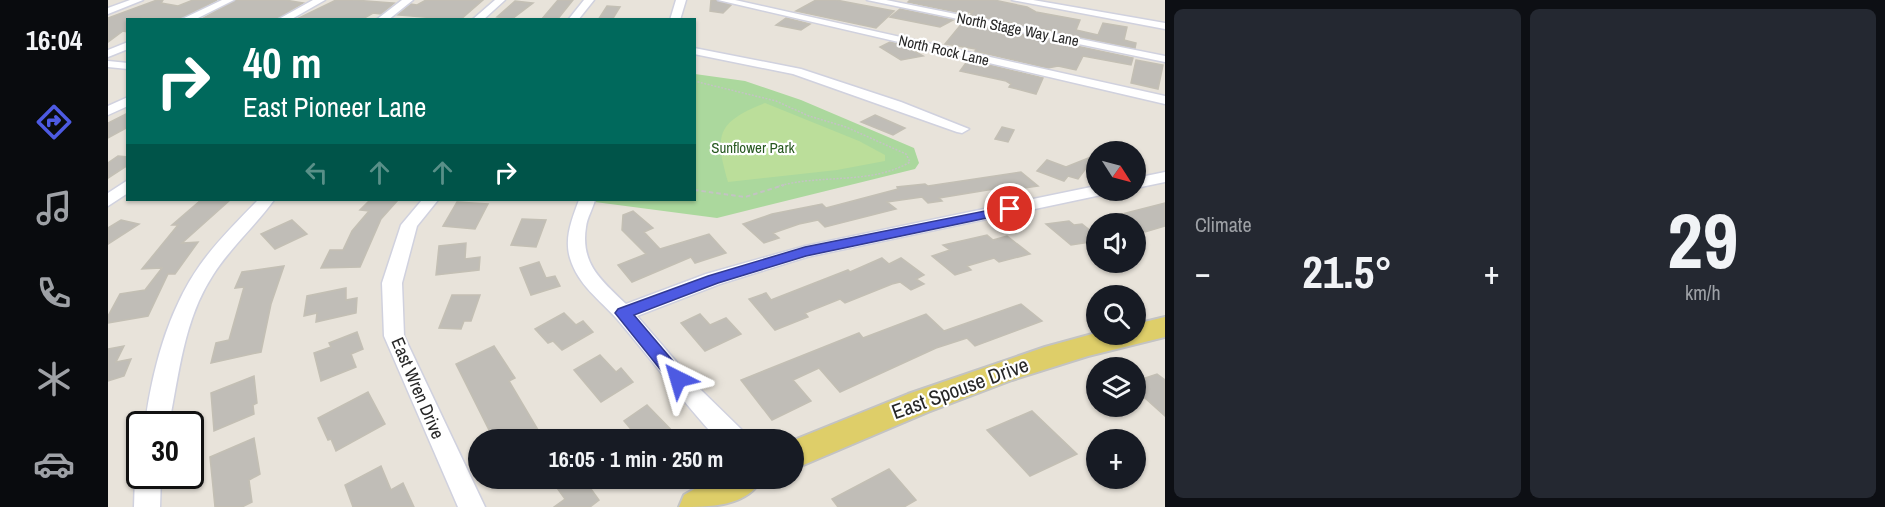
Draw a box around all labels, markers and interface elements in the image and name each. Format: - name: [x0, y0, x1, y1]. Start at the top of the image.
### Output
- street label: North Stage Way Lane: [955, 7, 1081, 51]
- text: 16:04: [26, 22, 82, 58]
- street label: North Rock Lane: [897, 29, 991, 71]
- text: 40 m: [243, 35, 322, 91]
- icon: right: [144, 42, 222, 120]
- text: East Pioneer Lane: [243, 89, 426, 125]
- icon: directions: [33, 101, 75, 143]
- park label: Sunflower Park: [711, 137, 796, 158]
- north arrow: [1086, 141, 1146, 201]
- map controls: [1086, 141, 1146, 489]
- icon: left: [300, 156, 333, 189]
- icon: ahead: [363, 156, 396, 189]
- icon: ahead: [426, 156, 459, 189]
- icon: right: [489, 156, 522, 189]
- pin: [984, 183, 1035, 234]
- icon: music: [33, 187, 75, 229]
- text: 29: [1667, 187, 1738, 292]
- icon: arrive: [993, 192, 1026, 225]
- text: Climate: [1195, 211, 1252, 238]
- button: sound: [1086, 213, 1146, 273]
- text: 21.5°: [1302, 241, 1392, 302]
- text: −: [1195, 250, 1211, 294]
- text: +: [1484, 250, 1499, 294]
- icon: phone: [33, 272, 75, 314]
- text: km/h: [1685, 279, 1721, 306]
- button: search: [1086, 285, 1146, 345]
- street label: East Wren Drive: [385, 333, 451, 443]
- position arrow: [646, 347, 710, 411]
- street label: East Spouse Drive: [888, 350, 1032, 426]
- button: layers: [1086, 357, 1146, 417]
- icon: climate: [33, 358, 75, 400]
- speed limit sign: 30: [126, 411, 204, 489]
- button: +: [1086, 429, 1146, 489]
- icon: car: [33, 443, 75, 485]
- text: 16:05 · 1 min · 250 m: [549, 444, 723, 474]

